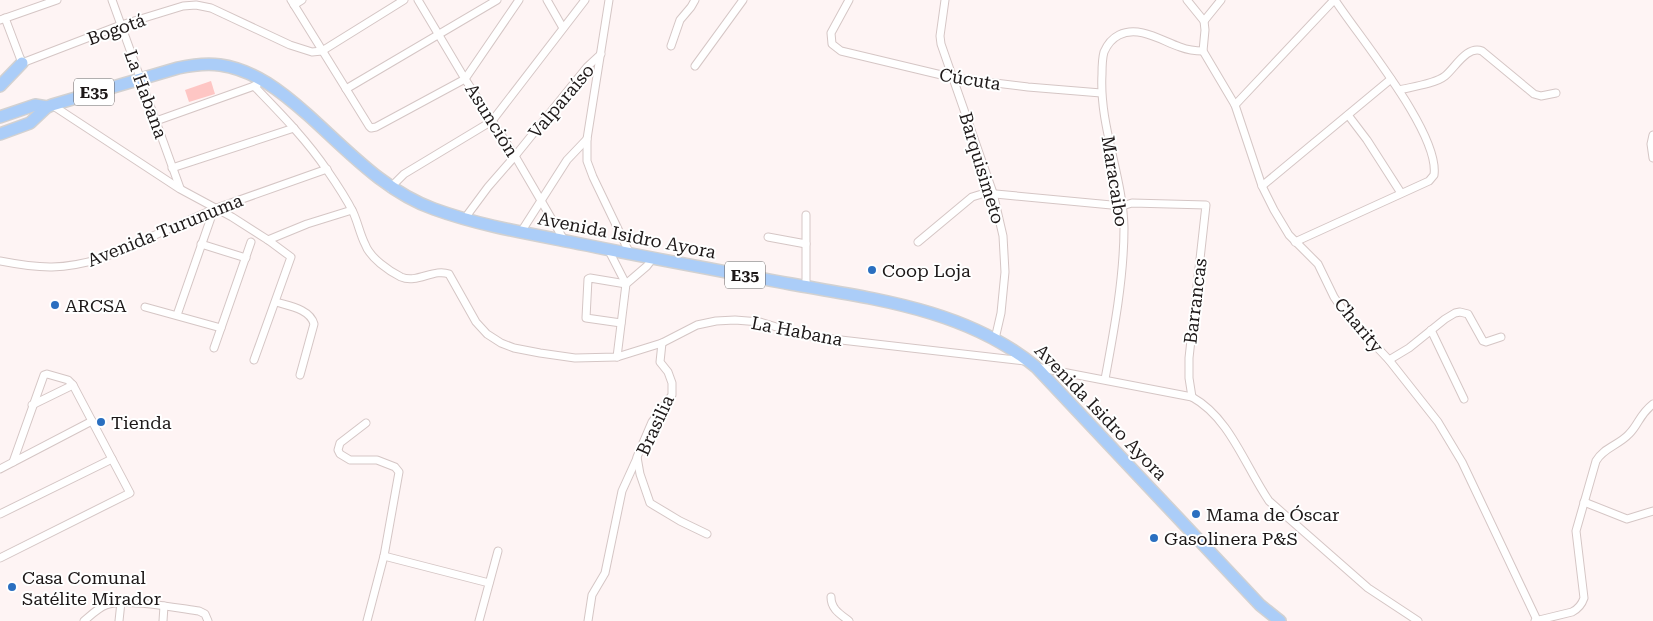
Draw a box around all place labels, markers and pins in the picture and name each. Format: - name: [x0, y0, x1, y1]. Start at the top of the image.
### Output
- place label: Coop Loja: [882, 260, 971, 281]
- marker: Coop Loja: [866, 264, 878, 276]
- place label: ARCSA: [65, 295, 127, 316]
- marker: ARCSA: [49, 299, 61, 311]
- place label: Tienda: [111, 412, 172, 433]
- marker: Tienda: [95, 416, 107, 428]
- place label: Mama de Óscar: [1206, 504, 1339, 525]
- marker: Mama de Óscar: [1190, 508, 1202, 520]
- place label: Gasolinera P&S: [1164, 528, 1298, 549]
- marker: Gasolinera P&S: [1148, 532, 1160, 544]
- place label: Casa Comunal Satélite Mirador: [22, 567, 161, 609]
- marker: Casa Comunal Satélite Mirador: [6, 581, 18, 593]

